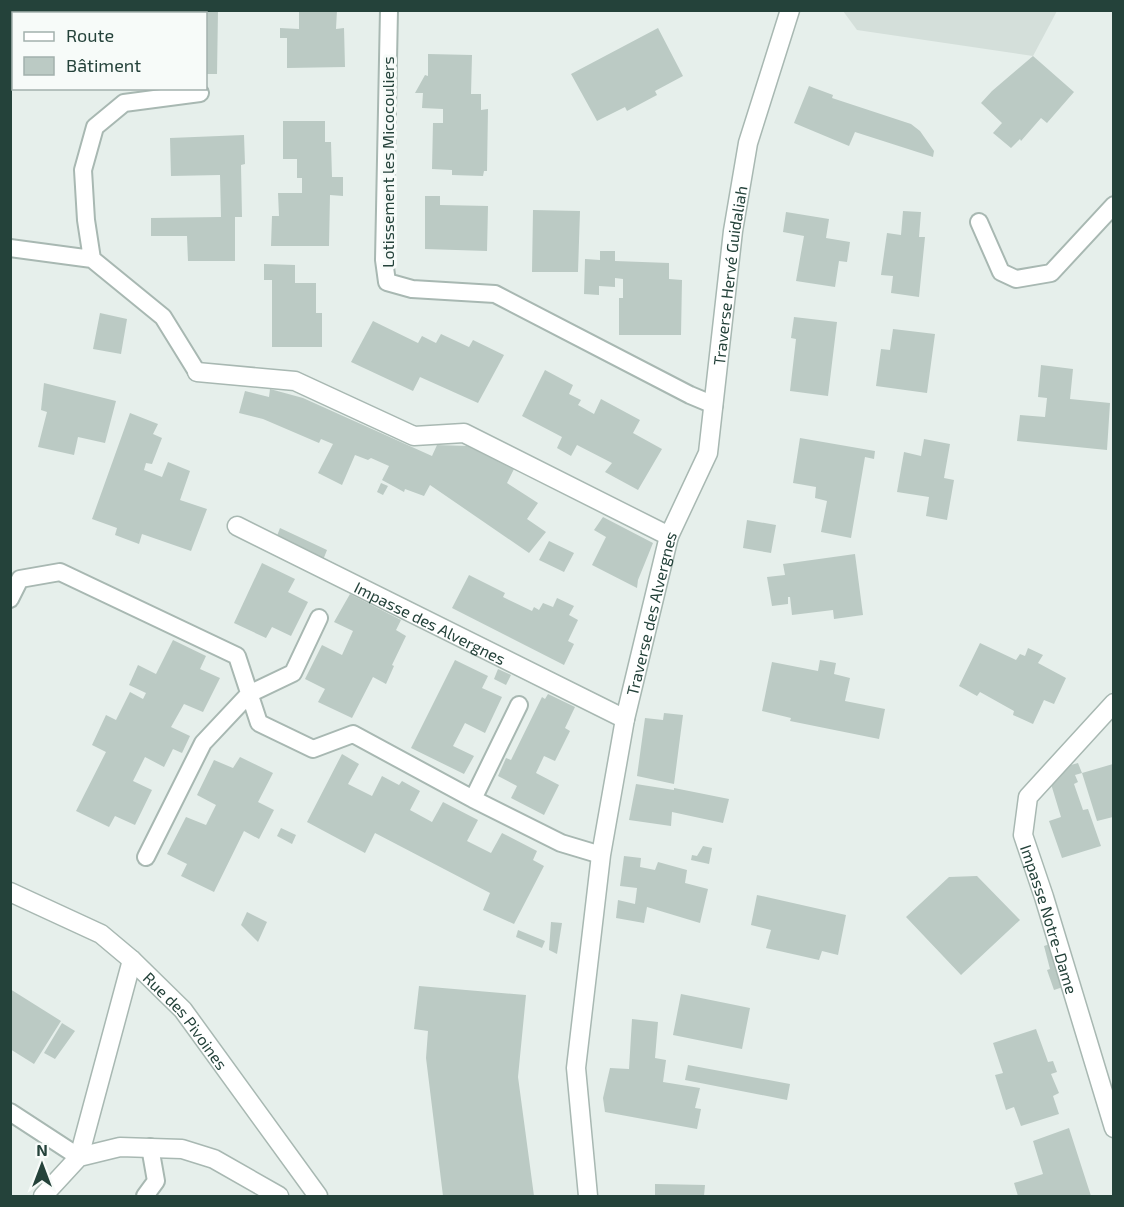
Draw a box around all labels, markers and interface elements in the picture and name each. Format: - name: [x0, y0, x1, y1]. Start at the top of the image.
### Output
- legend: [12, 12, 207, 90]
- text: Route: [66, 24, 114, 46]
- text: Bâtiment: [66, 54, 141, 76]
- street label: Lotissement les Micocouliers: [378, 56, 397, 268]
- street label: Traverse Hervé Guidaliah: [708, 184, 750, 366]
- street label: Traverse des Alvergnes: [622, 528, 680, 697]
- street label: Impasse des Alvergnes: [352, 577, 509, 668]
- street label: Impasse Notre-Dame: [1017, 842, 1082, 996]
- street label: Rue des Pivoines: [140, 968, 232, 1073]
- north arrow: [12, 1135, 72, 1195]
- text: N: [36, 1140, 48, 1159]

